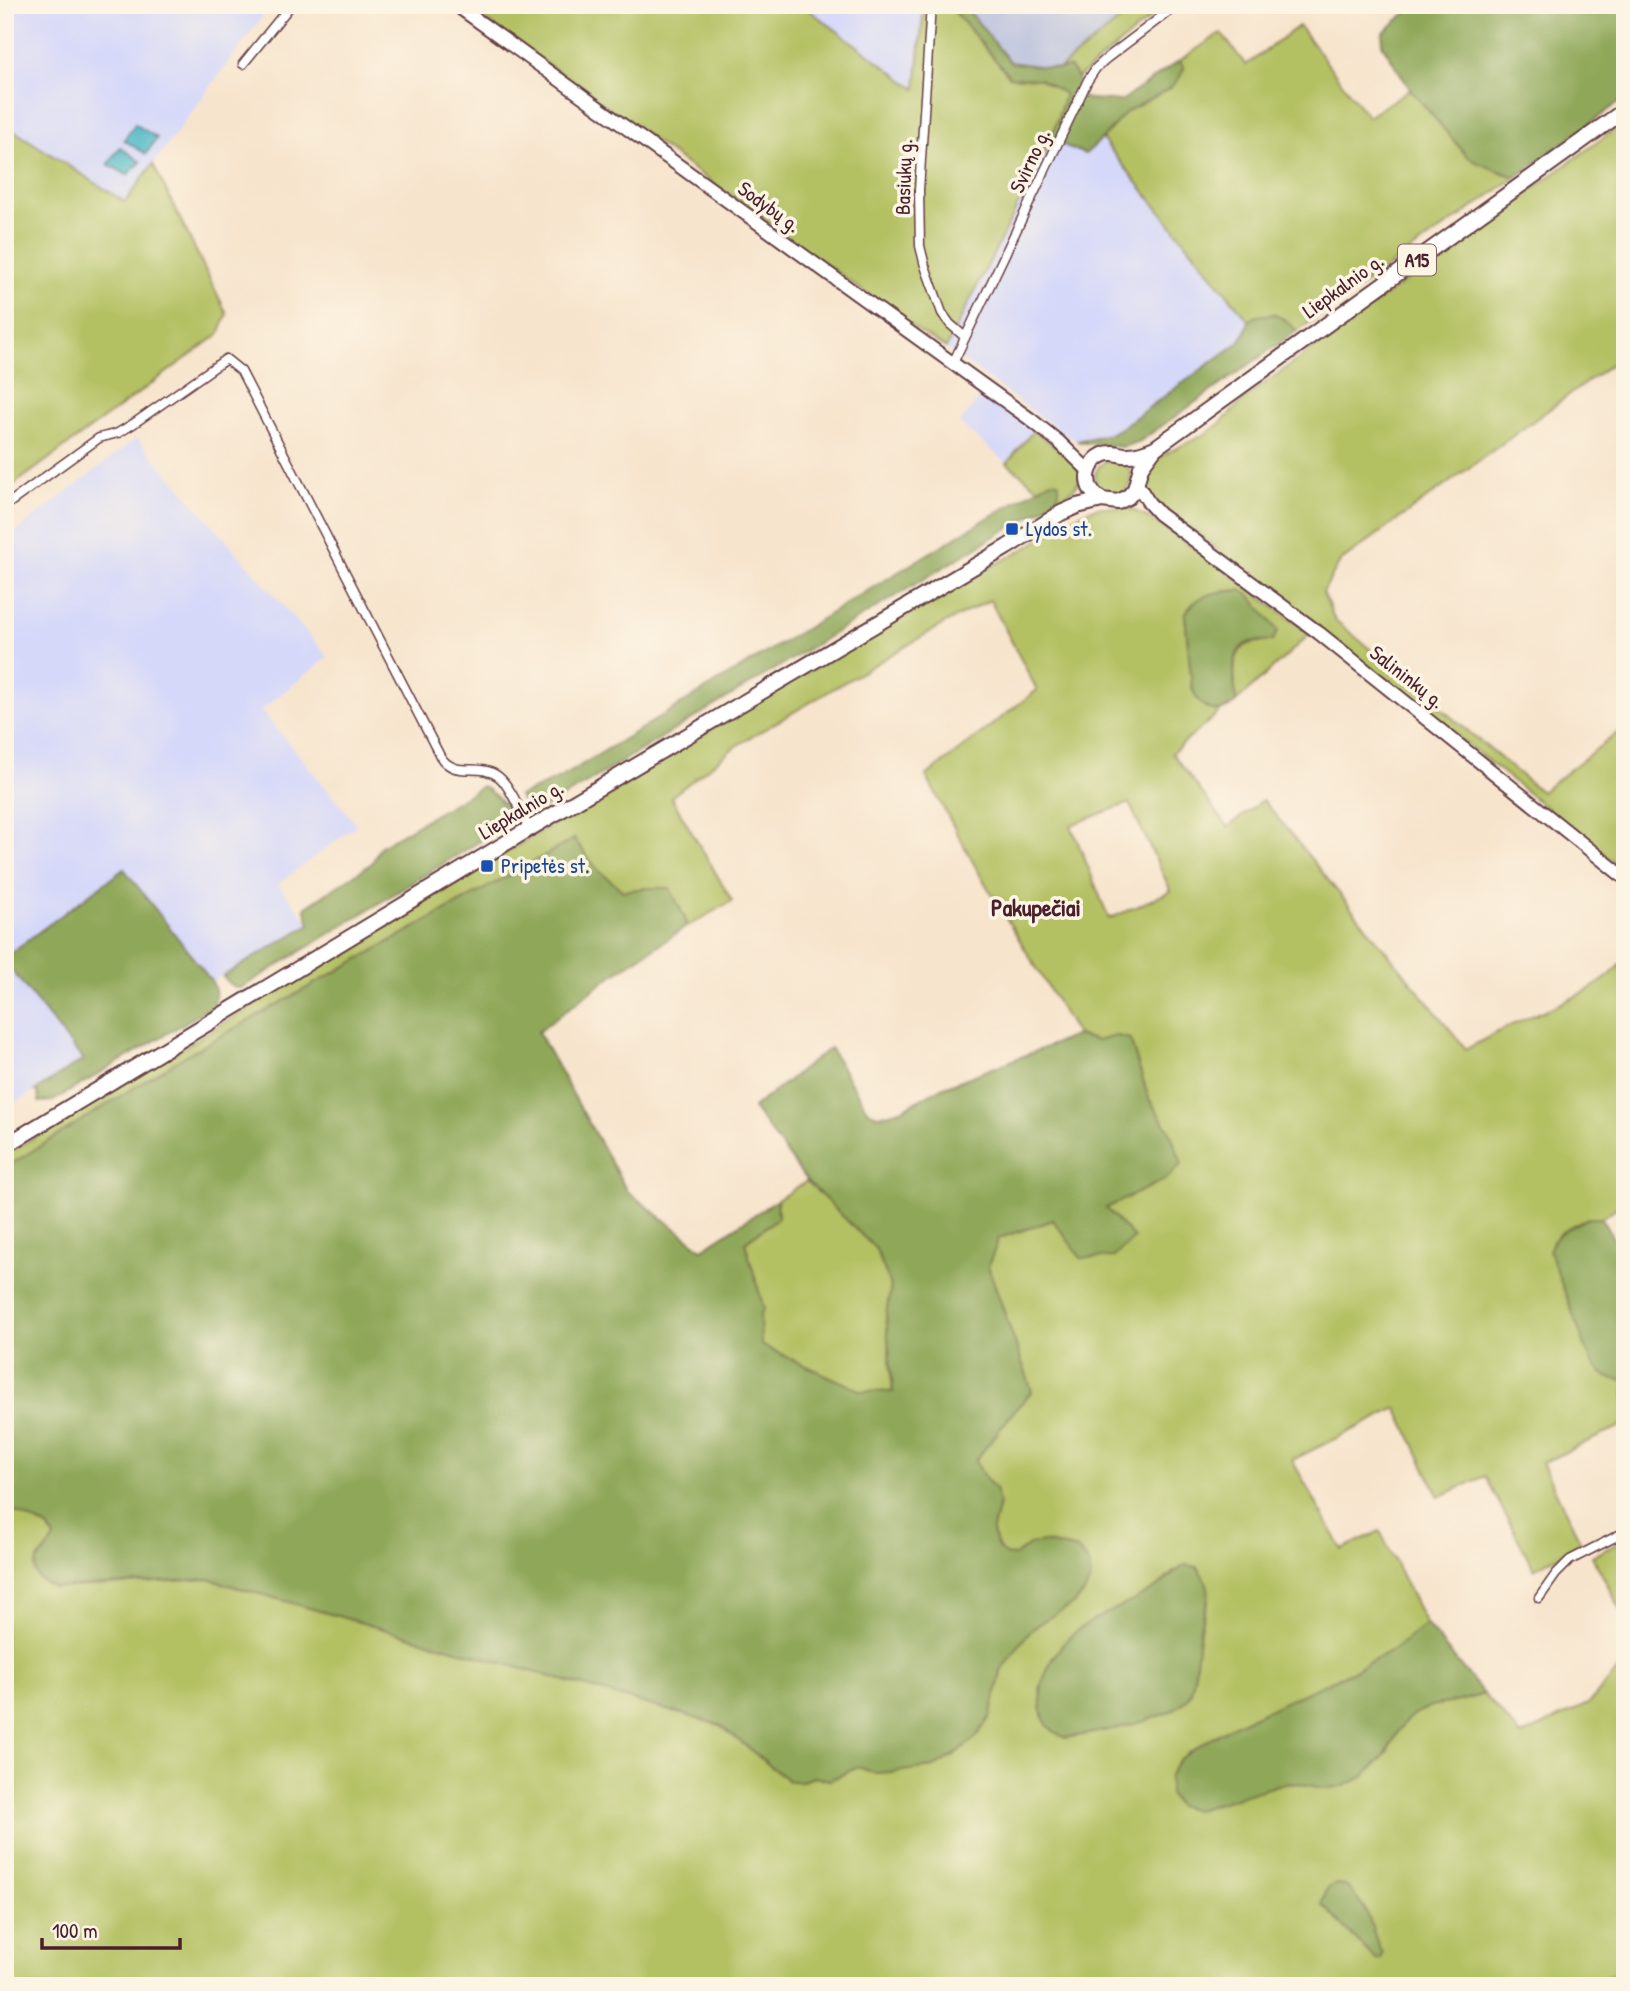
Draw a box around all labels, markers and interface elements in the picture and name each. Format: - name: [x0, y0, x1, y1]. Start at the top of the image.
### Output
- street label: Svirno g.: [1002, 124, 1057, 197]
- street label: Basiukų g.: [888, 139, 919, 215]
- street label: Sodybų g.: [732, 174, 806, 239]
- road number: A15: [1398, 244, 1436, 276]
- street label: Liepkalnio g.: [1296, 246, 1389, 325]
- place label: Lydos st.: [1026, 514, 1092, 543]
- marker: Lydos st.: [1004, 521, 1020, 537]
- street label: Salininkų g.: [1364, 638, 1451, 715]
- street label: Liepkalnio g.: [473, 773, 568, 846]
- place label: Pripetės st.: [501, 851, 590, 880]
- marker: Pripetės st.: [479, 858, 495, 874]
- district label: Pakupečiai: [991, 891, 1081, 924]
- scale bar: [42, 1907, 180, 1951]
- text: 100 m: [52, 1916, 98, 1945]

